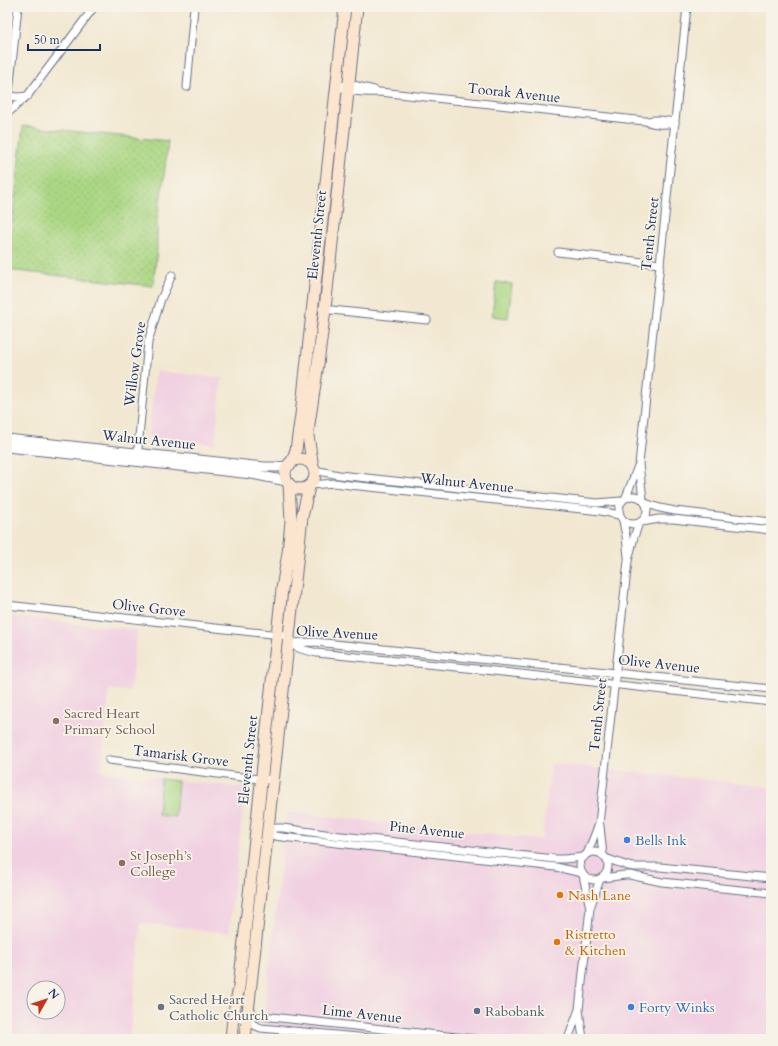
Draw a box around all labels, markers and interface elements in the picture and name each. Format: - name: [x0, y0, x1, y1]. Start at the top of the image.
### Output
- scale bar: [28, 26, 100, 52]
- text: 50 m: [34, 32, 61, 48]
- street label: Toorak Avenue: [467, 79, 561, 107]
- street label: Eleventh Street: [303, 189, 331, 281]
- street label: Tenth Street: [637, 196, 663, 272]
- street label: Willow Grove: [119, 320, 150, 409]
- street label: Walnut Avenue: [100, 426, 197, 454]
- street label: Walnut Avenue: [418, 469, 515, 497]
- street label: Olive Grove: [111, 595, 187, 621]
- street label: Olive Avenue: [295, 621, 379, 645]
- street label: Olive Avenue: [617, 650, 701, 678]
- street label: Tenth Street: [585, 677, 611, 753]
- place label: Sacred Heart Primary School: [64, 704, 156, 739]
- street label: Eleventh Street: [234, 714, 262, 806]
- marker: Sacred Heart Primary School: [51, 716, 61, 726]
- street label: Tamarisk Grove: [132, 741, 230, 771]
- street label: Pine Avenue: [388, 817, 466, 843]
- place label: Bells Ink: [635, 831, 687, 850]
- marker: Bells Ink: [622, 835, 632, 845]
- place label: St Joseph’s College: [130, 846, 192, 881]
- marker: St Joseph’s College: [117, 858, 127, 868]
- place label: Nash Lane: [568, 886, 631, 905]
- marker: Nash Lane: [555, 890, 565, 900]
- place label: Ristretto & Kitchen: [565, 925, 626, 960]
- marker: Ristretto & Kitchen: [552, 937, 562, 947]
- north arrow: [26, 980, 66, 1020]
- text: N: [45, 986, 63, 1003]
- place label: Sacred Heart Catholic Church: [169, 990, 269, 1025]
- place label: Forty Winks: [639, 998, 715, 1017]
- street label: Lime Avenue: [321, 1000, 403, 1028]
- marker: Sacred Heart Catholic Church: [156, 1002, 166, 1012]
- place label: Rabobank: [485, 1002, 545, 1021]
- marker: Forty Winks: [626, 1002, 636, 1012]
- marker: Rabobank: [472, 1006, 482, 1016]

